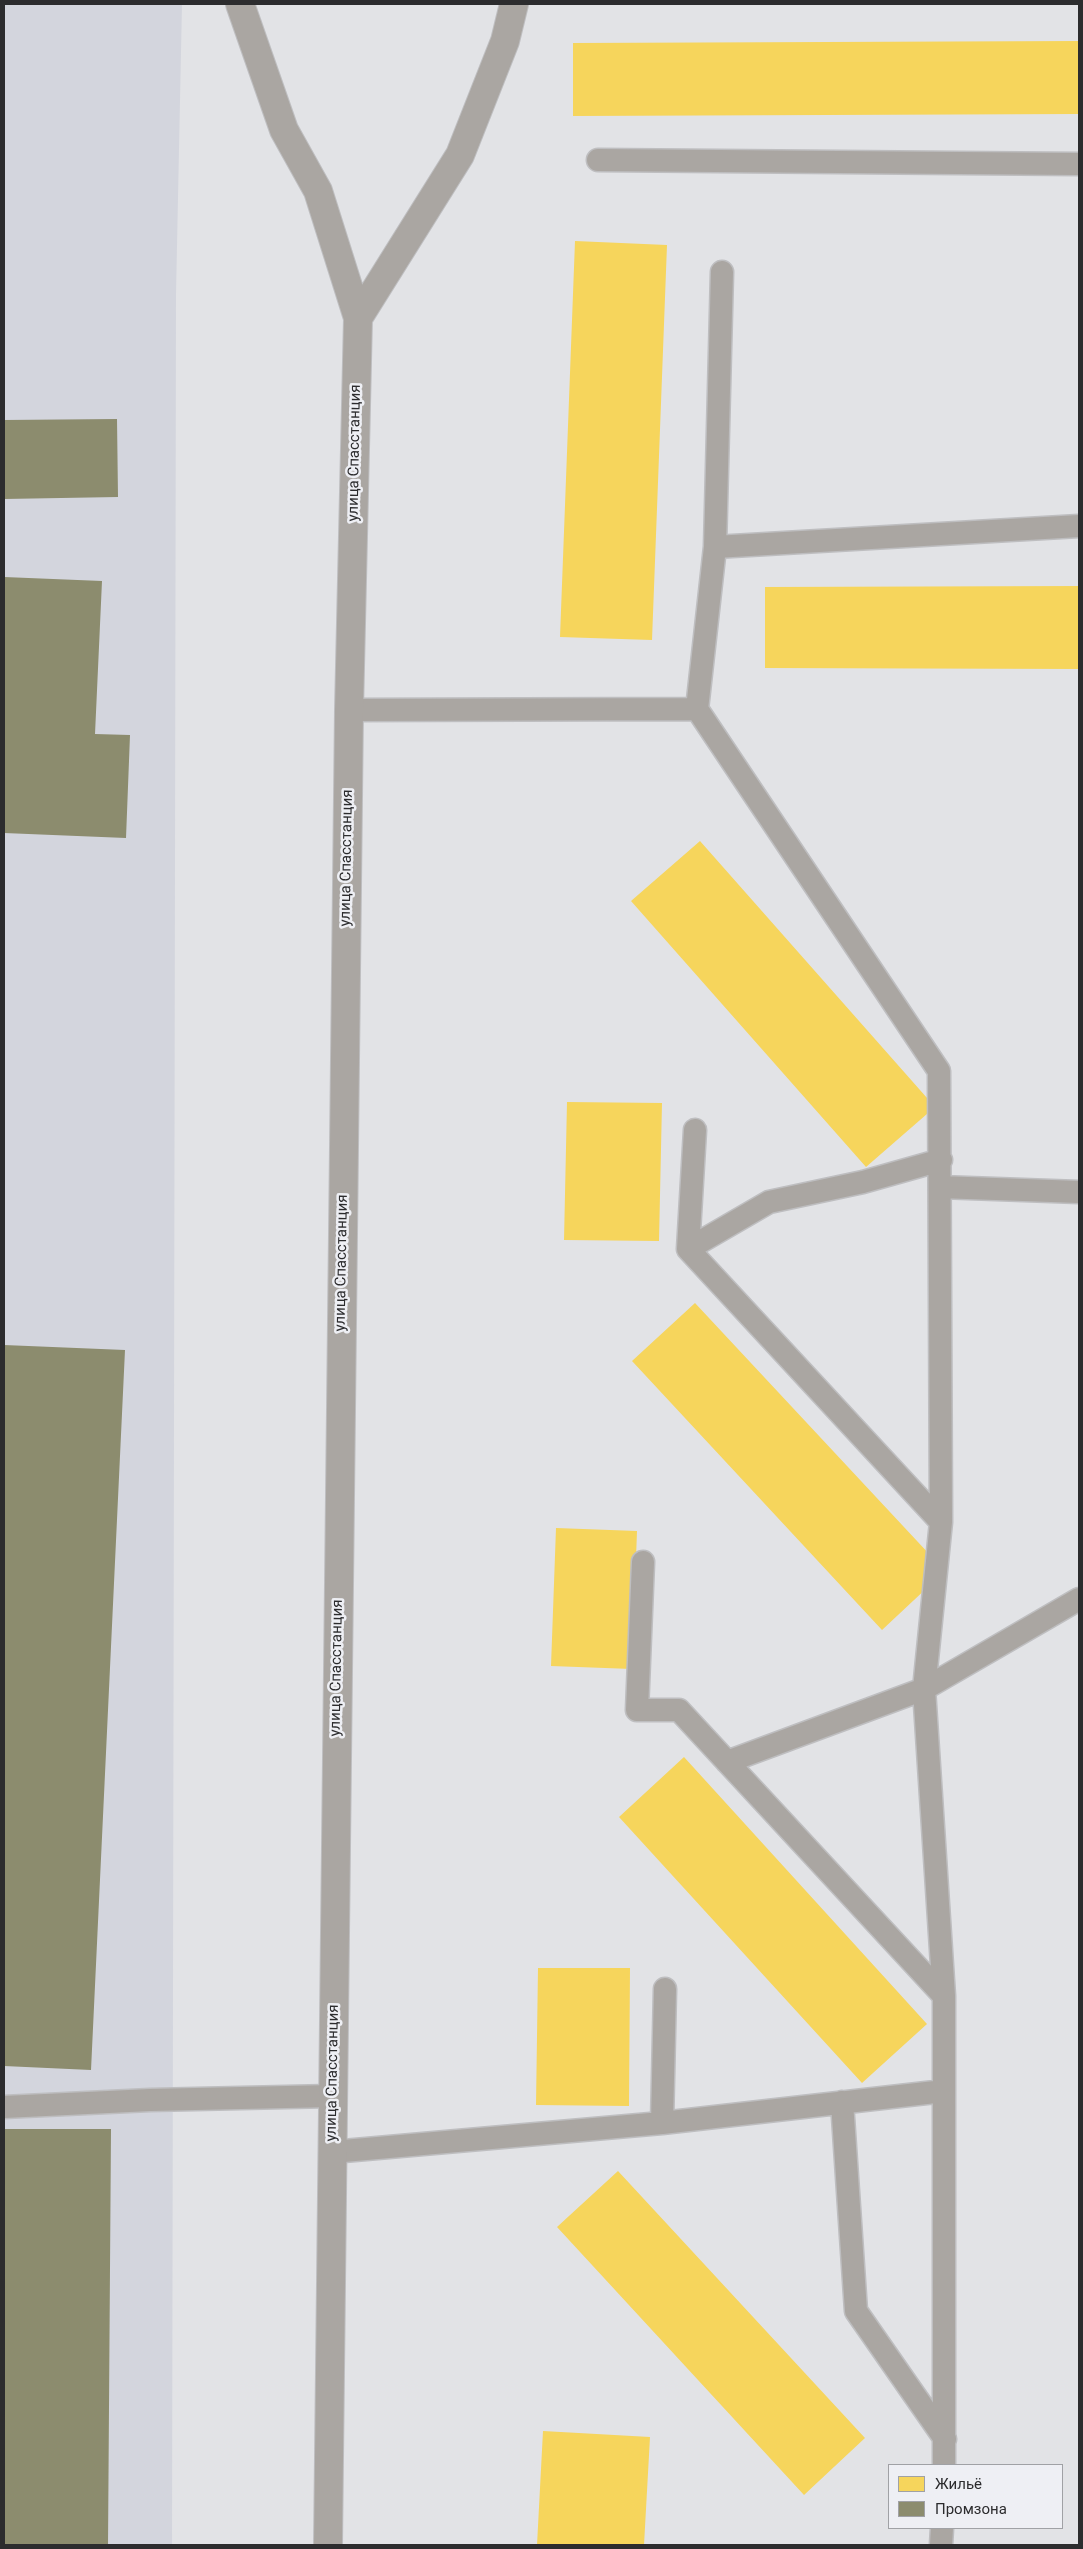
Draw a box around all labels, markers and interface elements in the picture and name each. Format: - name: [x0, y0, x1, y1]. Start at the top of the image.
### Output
- street label: улица Спасстанция: [345, 384, 365, 522]
- street label: улица Спасстанция: [337, 789, 357, 927]
- street label: улица Спасстанция: [332, 1194, 352, 1332]
- street label: улица Спасстанция: [327, 1599, 347, 1737]
- street label: улица Спасстанция: [323, 2004, 343, 2142]
- legend: [888, 2464, 1063, 2529]
- text: Жильё: [935, 2475, 982, 2493]
- text: Промзона: [935, 2500, 1007, 2518]

